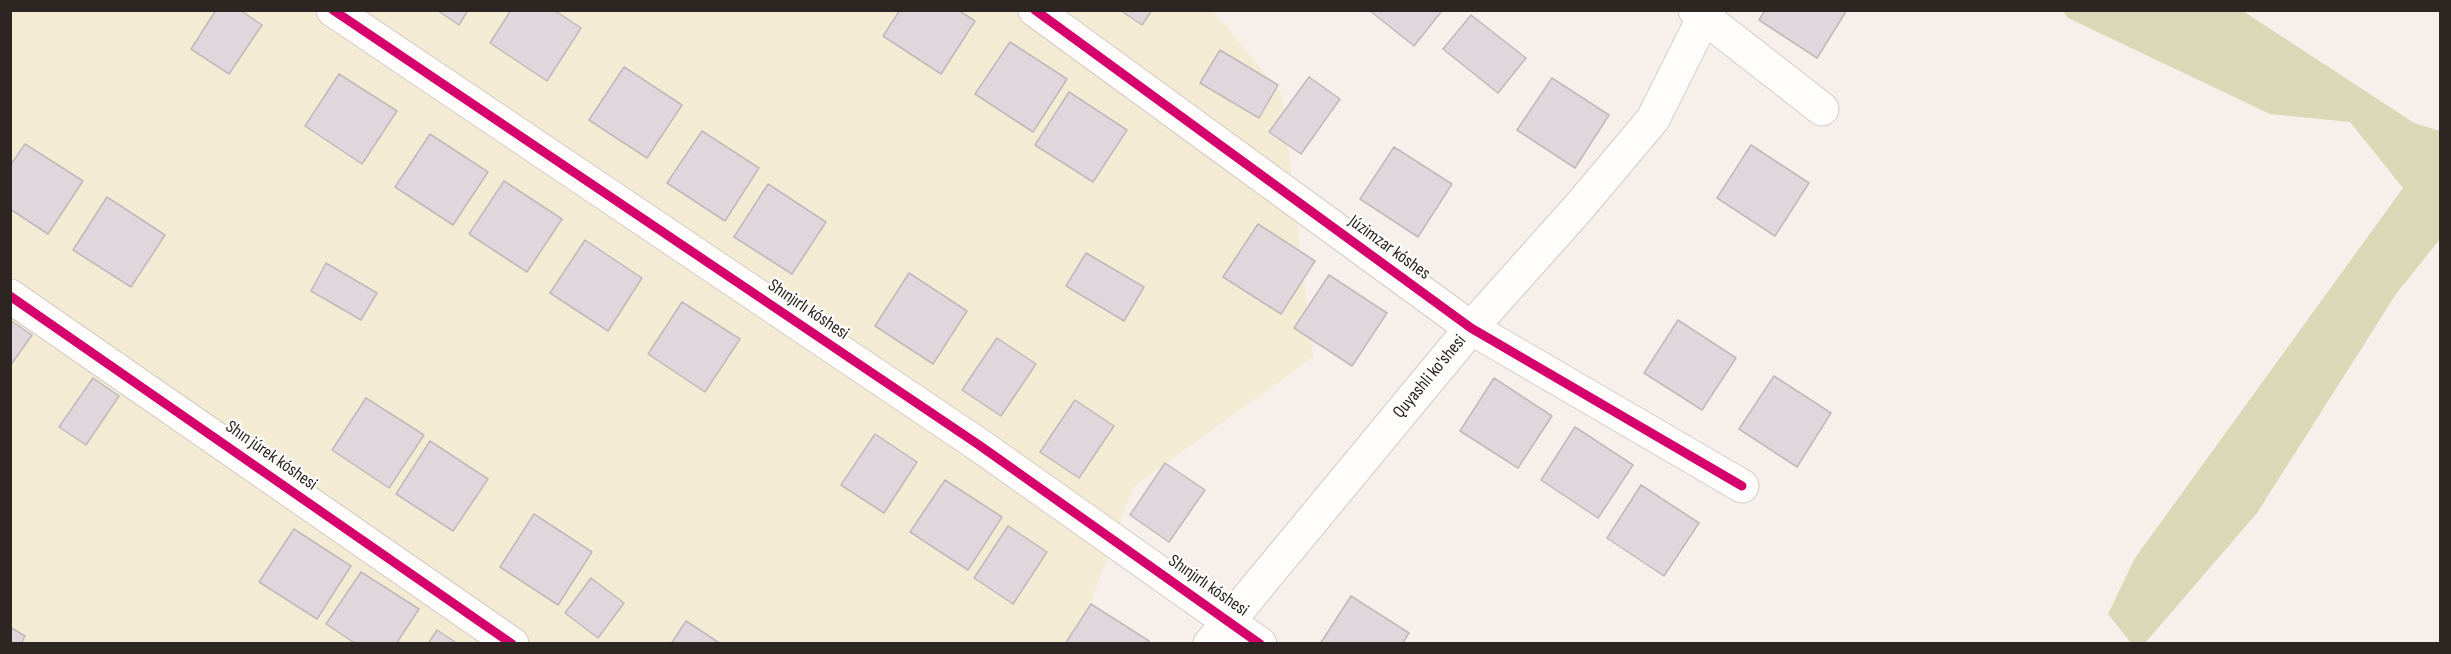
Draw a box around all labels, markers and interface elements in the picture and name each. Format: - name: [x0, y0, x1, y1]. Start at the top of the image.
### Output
- street label: Júzimzar kóshes: [1344, 211, 1434, 285]
- street label: Shınjırlı kóshesi: [763, 275, 853, 345]
- street label: Quyashli ko'shesi: [1389, 331, 1471, 423]
- street label: Shın júrek kóshesi: [221, 416, 321, 496]
- street label: Shınjırlı kóshesi: [1164, 550, 1252, 622]

